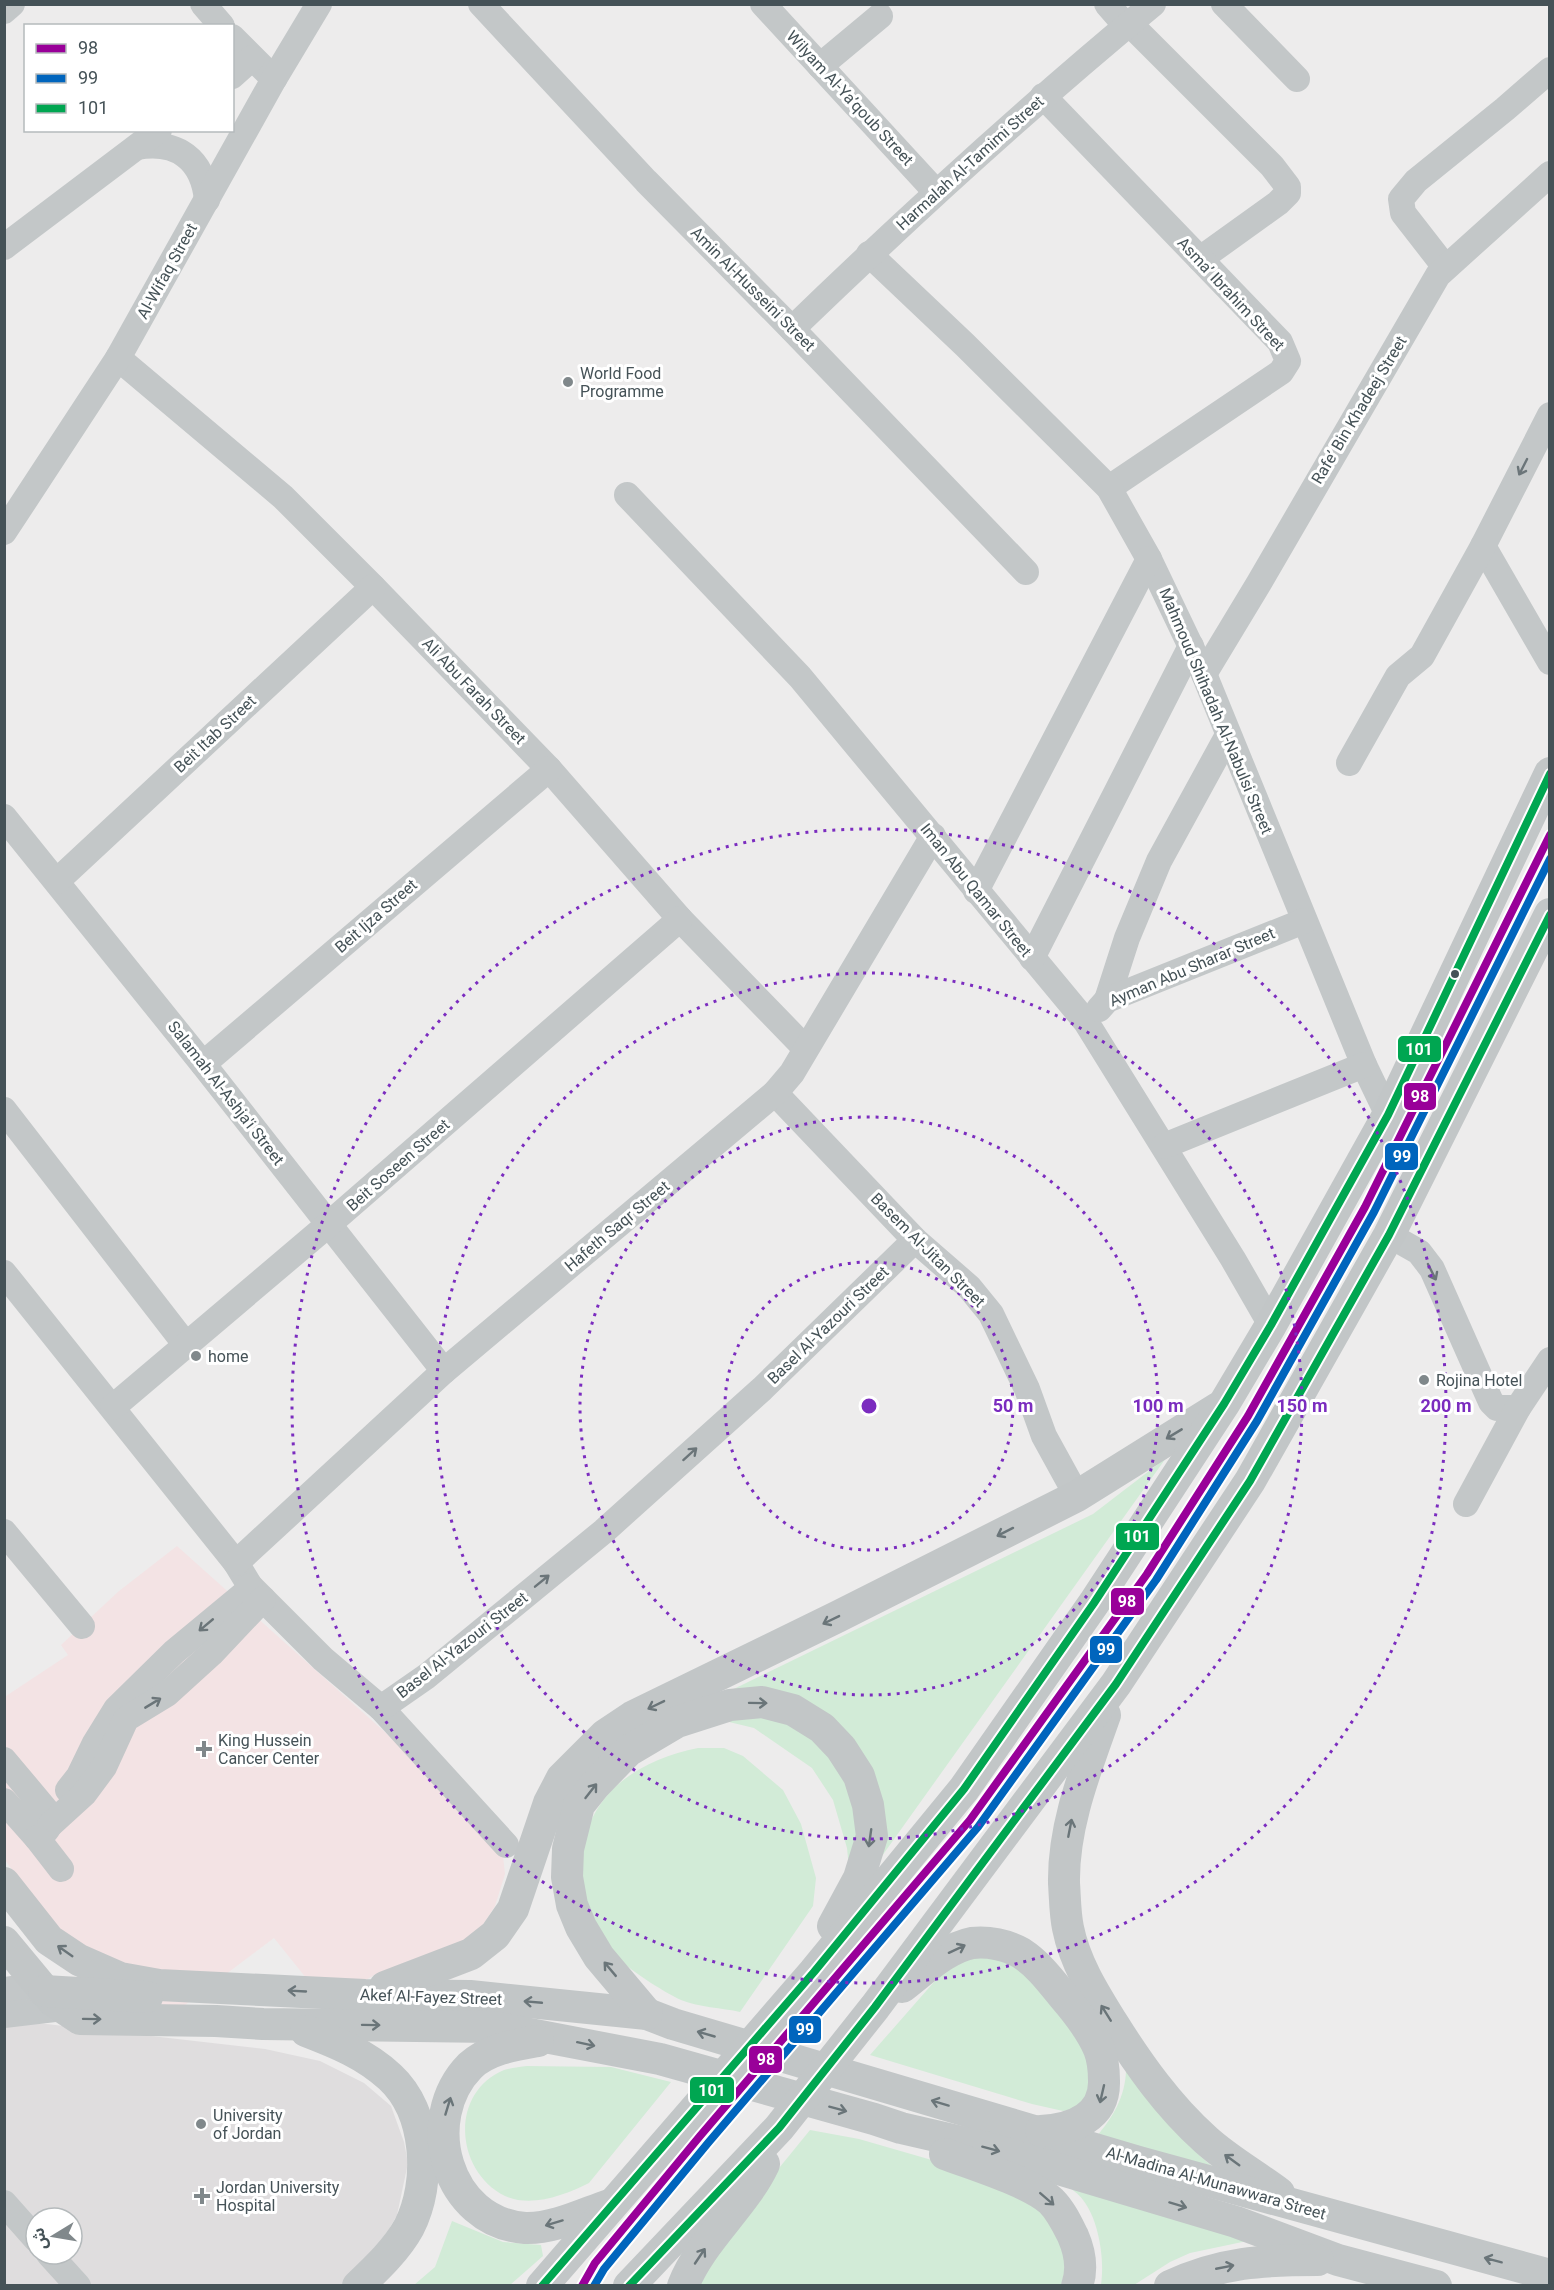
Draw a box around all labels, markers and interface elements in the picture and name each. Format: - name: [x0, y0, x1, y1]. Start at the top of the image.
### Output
- legend: [24, 24, 234, 132]
- street label: Wilyam Al-Ya’qoub Street: [783, 27, 917, 169]
- text: 98: [78, 37, 98, 58]
- text: 99: [78, 67, 98, 88]
- street label: Harmalah Al-Tamimi Street: [892, 92, 1048, 234]
- text: 101: [78, 97, 108, 118]
- street label: Al-Wifaq Street: [133, 220, 201, 322]
- street label: Amin Al-Husseini Street: [687, 223, 819, 355]
- street label: Asma’ Ibrahim Street: [1174, 233, 1288, 355]
- street label: Rafe’ Bin Khadeej Street: [1307, 333, 1411, 487]
- place label: World Food Programme: [580, 364, 664, 401]
- marker: World Food Programme: [561, 375, 575, 389]
- one-way arrow: [1517, 457, 1528, 475]
- street label: Mahmoud Shihadah Al-Nabulsi Street: [1155, 585, 1277, 837]
- street label: Ali Abu Farah Street: [418, 634, 530, 748]
- street label: Beit Itab Street: [170, 691, 260, 777]
- street label: Iman Abu Qamar Street: [916, 819, 1036, 961]
- street label: Beit Ijza Street: [331, 875, 421, 957]
- street label: Ayman Abu Sharar Street: [1106, 924, 1278, 1010]
- unlabelled marker: [1449, 968, 1461, 980]
- street label: Salamah Al-Ashja'i Street: [164, 1017, 288, 1169]
- line badge: 101: [1397, 1035, 1442, 1063]
- text: 101: [1405, 1040, 1433, 1059]
- line badge: 98: [1403, 1082, 1437, 1111]
- text: 98: [1411, 1087, 1429, 1106]
- street label: Beit Soseen Street: [343, 1115, 453, 1215]
- line badge: 99: [1384, 1142, 1419, 1171]
- text: 99: [1393, 1147, 1411, 1166]
- street label: Hafeth Saqr Street: [561, 1177, 673, 1275]
- street label: Basem Al-Jitan Street: [867, 1189, 989, 1311]
- street label: Basel Al-Yazouri Street: [763, 1262, 893, 1388]
- one-way arrow: [1427, 1263, 1439, 1281]
- place label: home: [208, 1347, 248, 1366]
- marker: home: [189, 1349, 203, 1363]
- place label: Rojina Hotel: [1436, 1371, 1522, 1390]
- marker: Rojina Hotel: [1417, 1373, 1431, 1387]
- text: 50 m: [993, 1395, 1033, 1416]
- text: 100 m: [1132, 1395, 1184, 1416]
- text: 150 m: [1276, 1395, 1328, 1416]
- text: 200 m: [1420, 1395, 1472, 1416]
- centre of rings: [859, 1396, 879, 1416]
- one-way arrow: [1166, 1429, 1183, 1441]
- one-way arrow: [682, 1447, 697, 1461]
- line badge: 101: [1115, 1522, 1160, 1551]
- one-way arrow: [997, 1527, 1015, 1538]
- text: 101: [1123, 1527, 1151, 1546]
- one-way arrow: [534, 1574, 550, 1587]
- line badge: 98: [1110, 1587, 1145, 1616]
- street label: Basel Al-Yazouri Street: [393, 1588, 531, 1702]
- text: 98: [1118, 1592, 1136, 1611]
- one-way arrow: [823, 1615, 841, 1627]
- one-way arrow: [199, 1619, 215, 1632]
- line badge: 99: [1089, 1635, 1123, 1664]
- text: 99: [1097, 1640, 1115, 1659]
- one-way arrow: [144, 1696, 161, 1708]
- one-way arrow: [747, 1698, 767, 1709]
- one-way arrow: [647, 1700, 665, 1712]
- place label: King Hussein Cancer Center: [218, 1731, 320, 1768]
- marker: King Hussein Cancer Center: [195, 1740, 213, 1758]
- one-way arrow: [584, 1783, 597, 1799]
- one-way arrow: [1065, 1818, 1076, 1838]
- one-way arrow: [864, 1828, 875, 1847]
- one-way arrow: [948, 1943, 966, 1955]
- one-way arrow: [58, 1945, 74, 1957]
- one-way arrow: [603, 1961, 616, 1977]
- street label: Akef Al-Fayez Street: [360, 1985, 502, 2009]
- one-way arrow: [287, 1986, 307, 1997]
- one-way arrow: [524, 1996, 544, 2007]
- one-way arrow: [1100, 2005, 1112, 2022]
- one-way arrow: [82, 2013, 102, 2025]
- line badge: 99: [788, 2015, 822, 2044]
- one-way arrow: [361, 2020, 381, 2031]
- text: 99: [796, 2020, 814, 2039]
- one-way arrow: [697, 2028, 716, 2039]
- one-way arrow: [575, 2039, 595, 2050]
- line badge: 98: [748, 2045, 783, 2074]
- text: 98: [757, 2050, 775, 2069]
- line badge: 101: [689, 2076, 735, 2104]
- text: 101: [698, 2081, 726, 2100]
- one-way arrow: [1096, 2084, 1107, 2103]
- one-way arrow: [443, 2097, 454, 2116]
- one-way arrow: [930, 2097, 949, 2108]
- one-way arrow: [828, 2103, 847, 2115]
- place label: University of Jordan: [213, 2106, 283, 2143]
- marker: University of Jordan: [194, 2117, 208, 2131]
- street label: Al-Madina Al-Munawwara Street: [1104, 2142, 1328, 2224]
- one-way arrow: [982, 2144, 1001, 2155]
- one-way arrow: [1225, 2154, 1241, 2166]
- place label: Jordan University Hospital: [216, 2178, 340, 2215]
- marker: Jordan University Hospital: [193, 2187, 211, 2205]
- one-way arrow: [1039, 2192, 1054, 2206]
- one-way arrow: [1168, 2200, 1187, 2211]
- north arrow: [24, 2206, 84, 2266]
- one-way arrow: [545, 2218, 564, 2229]
- text: ش: [28, 2226, 51, 2251]
- one-way arrow: [694, 2248, 706, 2265]
- one-way arrow: [1484, 2254, 1503, 2265]
- one-way arrow: [1215, 2261, 1234, 2272]

